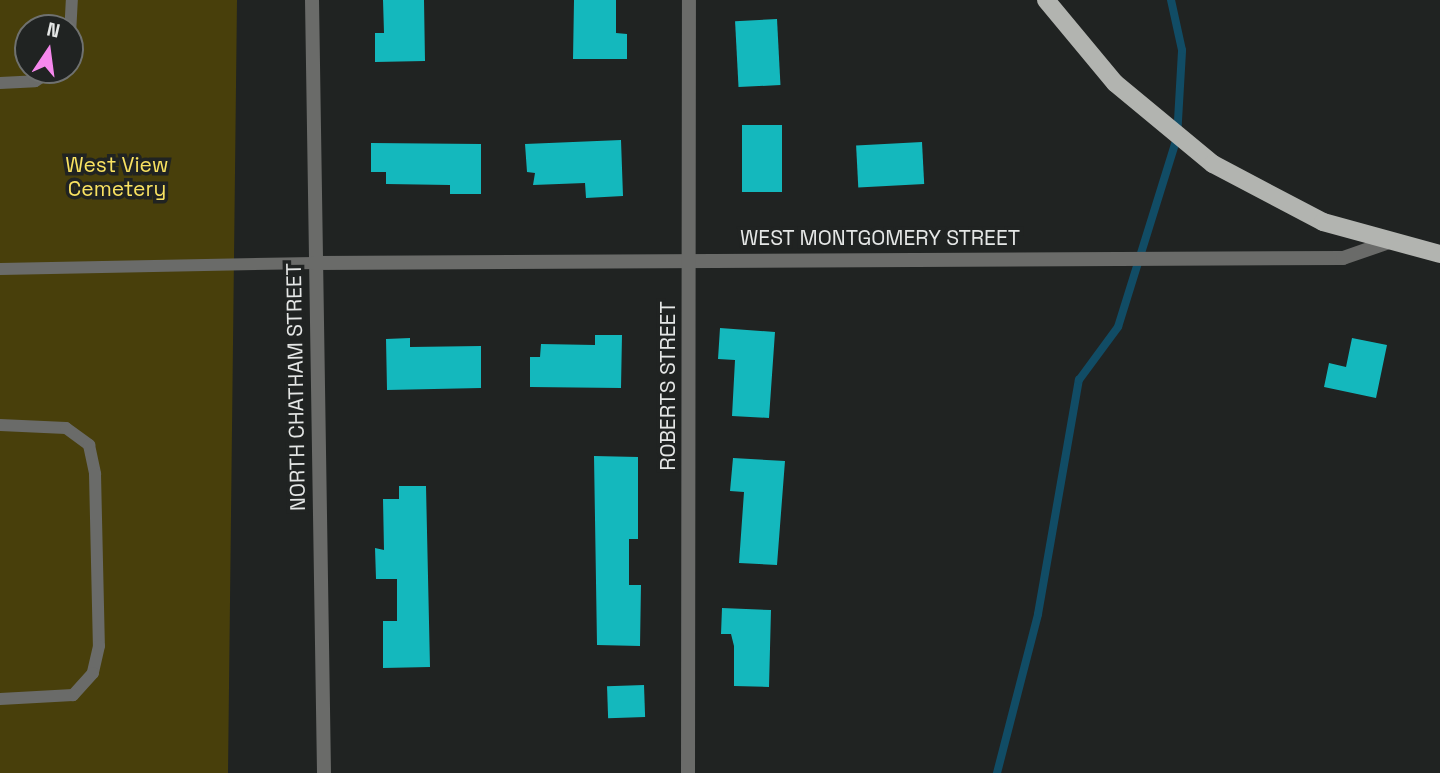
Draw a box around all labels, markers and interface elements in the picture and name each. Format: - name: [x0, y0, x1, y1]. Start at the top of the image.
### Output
- north arrow: [14, 14, 84, 84]
- text: N: [44, 16, 62, 44]
- park label: West View Cemetery: [65, 152, 169, 202]
- street label: WEST MONTGOMERY STREET: [740, 225, 1020, 251]
- street label: NORTH CHATHAM STREET: [281, 263, 311, 511]
- street label: ROBERTS STREET: [655, 301, 681, 471]

